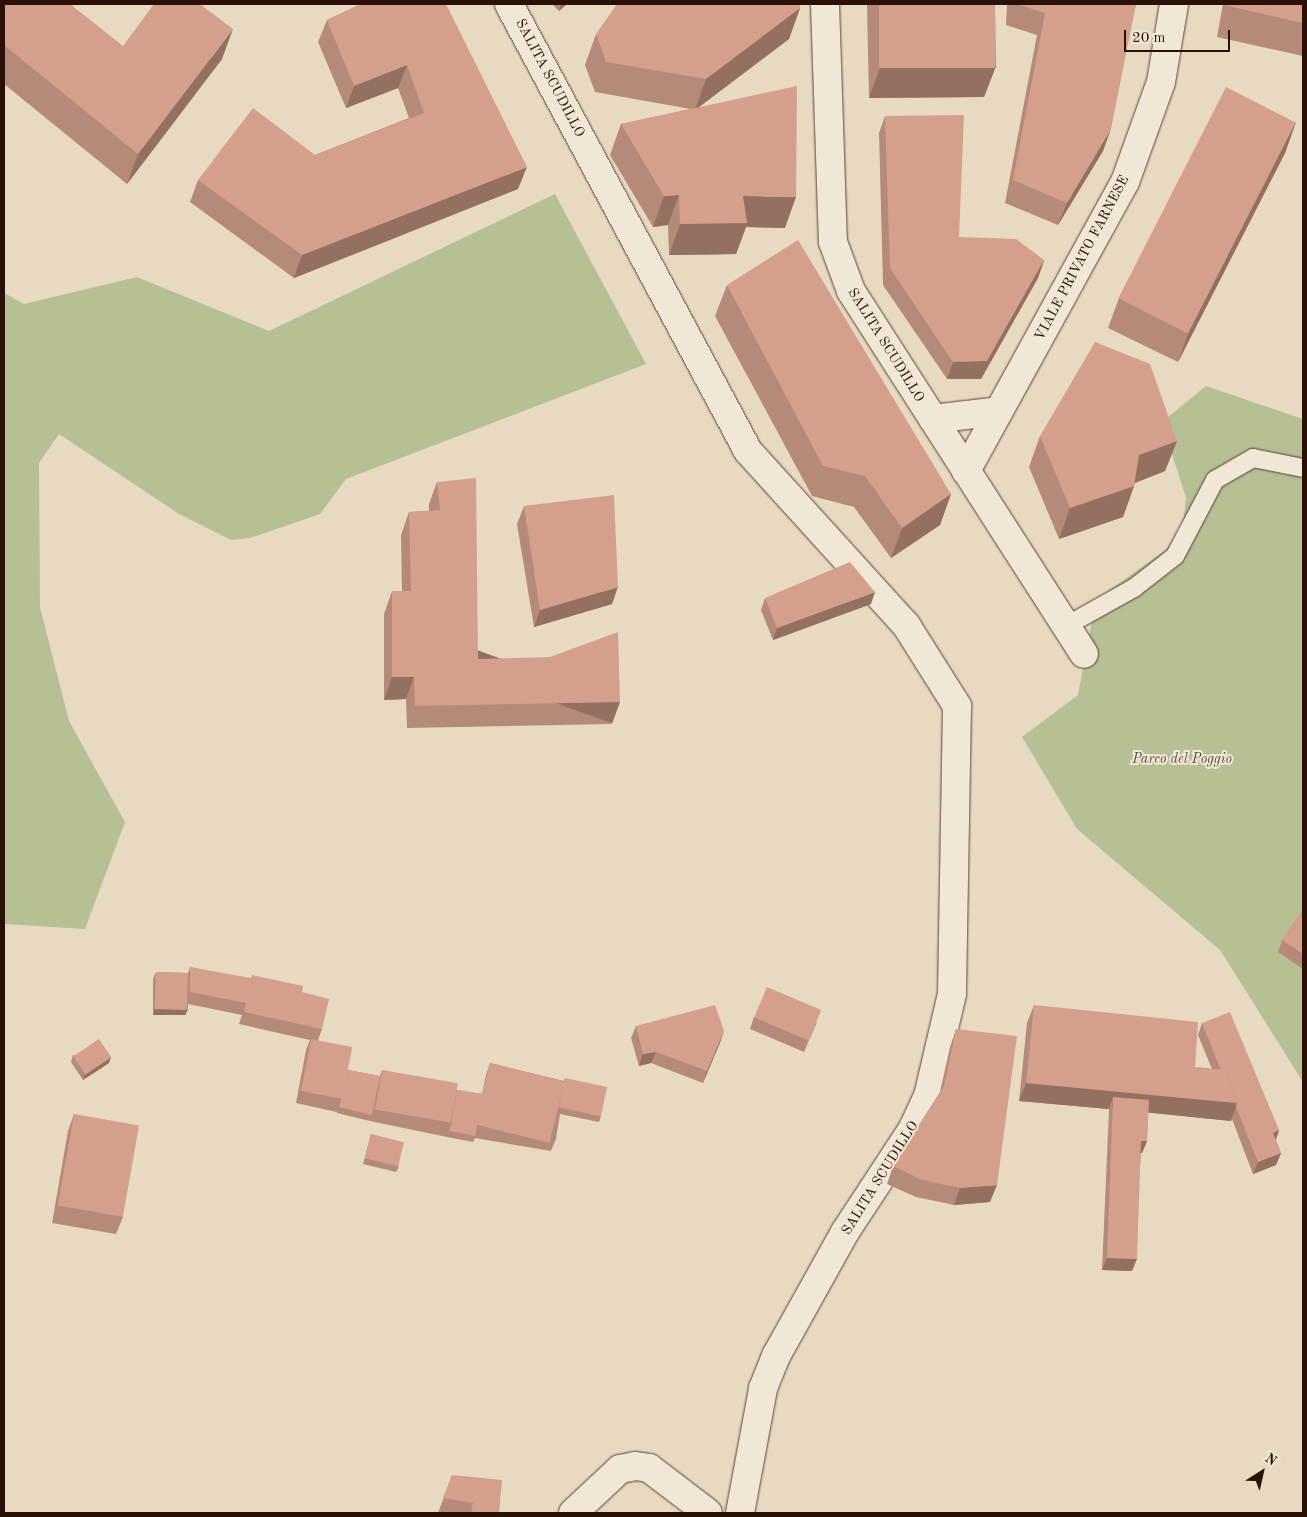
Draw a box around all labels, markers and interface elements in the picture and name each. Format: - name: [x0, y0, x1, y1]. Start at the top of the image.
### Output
- street label: SALITA SCUDILLO: [512, 16, 588, 140]
- scale bar: [1127, 20, 1233, 52]
- text: 20 m: [1132, 31, 1166, 46]
- street label: VIALE PRIVATO FARNESE: [1031, 172, 1133, 344]
- street label: SALITA SCUDILLO: [844, 285, 928, 405]
- park label: Parco del Poggio: [1132, 751, 1232, 767]
- street label: SALITA SCUDILLO: [838, 1118, 922, 1238]
- north arrow: [1237, 1447, 1287, 1497]
- text: N: [1262, 1451, 1279, 1469]

